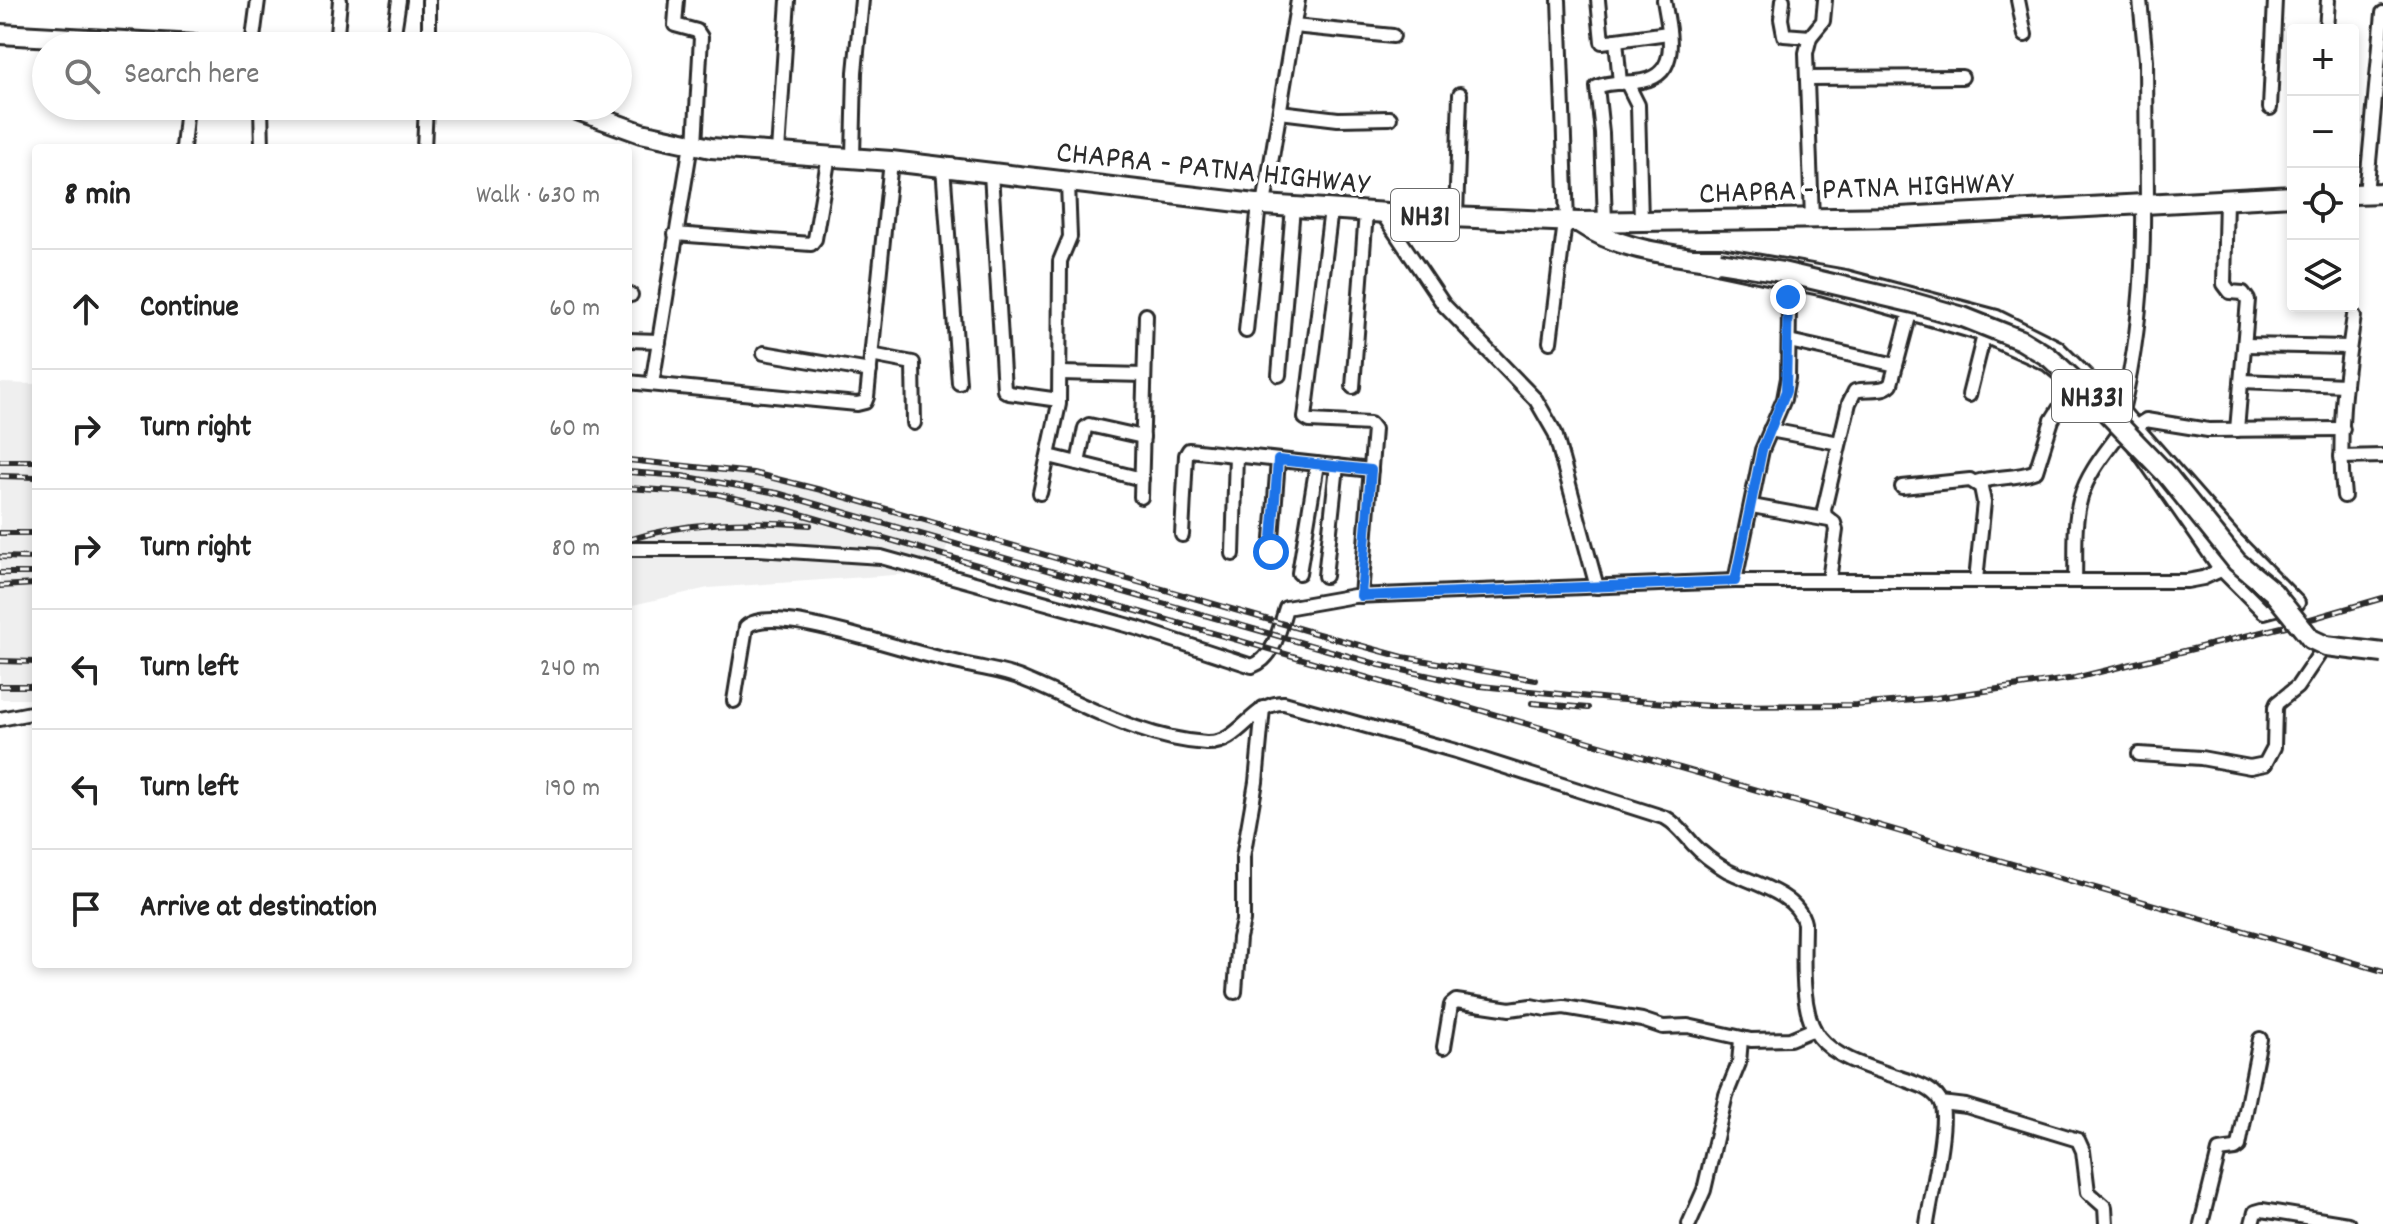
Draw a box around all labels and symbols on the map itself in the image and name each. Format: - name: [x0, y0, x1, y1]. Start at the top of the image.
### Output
- street label: CHAPRA - PATNA HIGHWAY: [1054, 132, 1373, 210]
- street label: CHAPRA - PATNA HIGHWAY: [1698, 162, 2015, 219]
- road number: NH31: [1391, 189, 1459, 241]
- route end: [1770, 279, 1806, 315]
- road number: NH331: [2052, 370, 2132, 422]
- route start: [1253, 534, 1289, 570]

